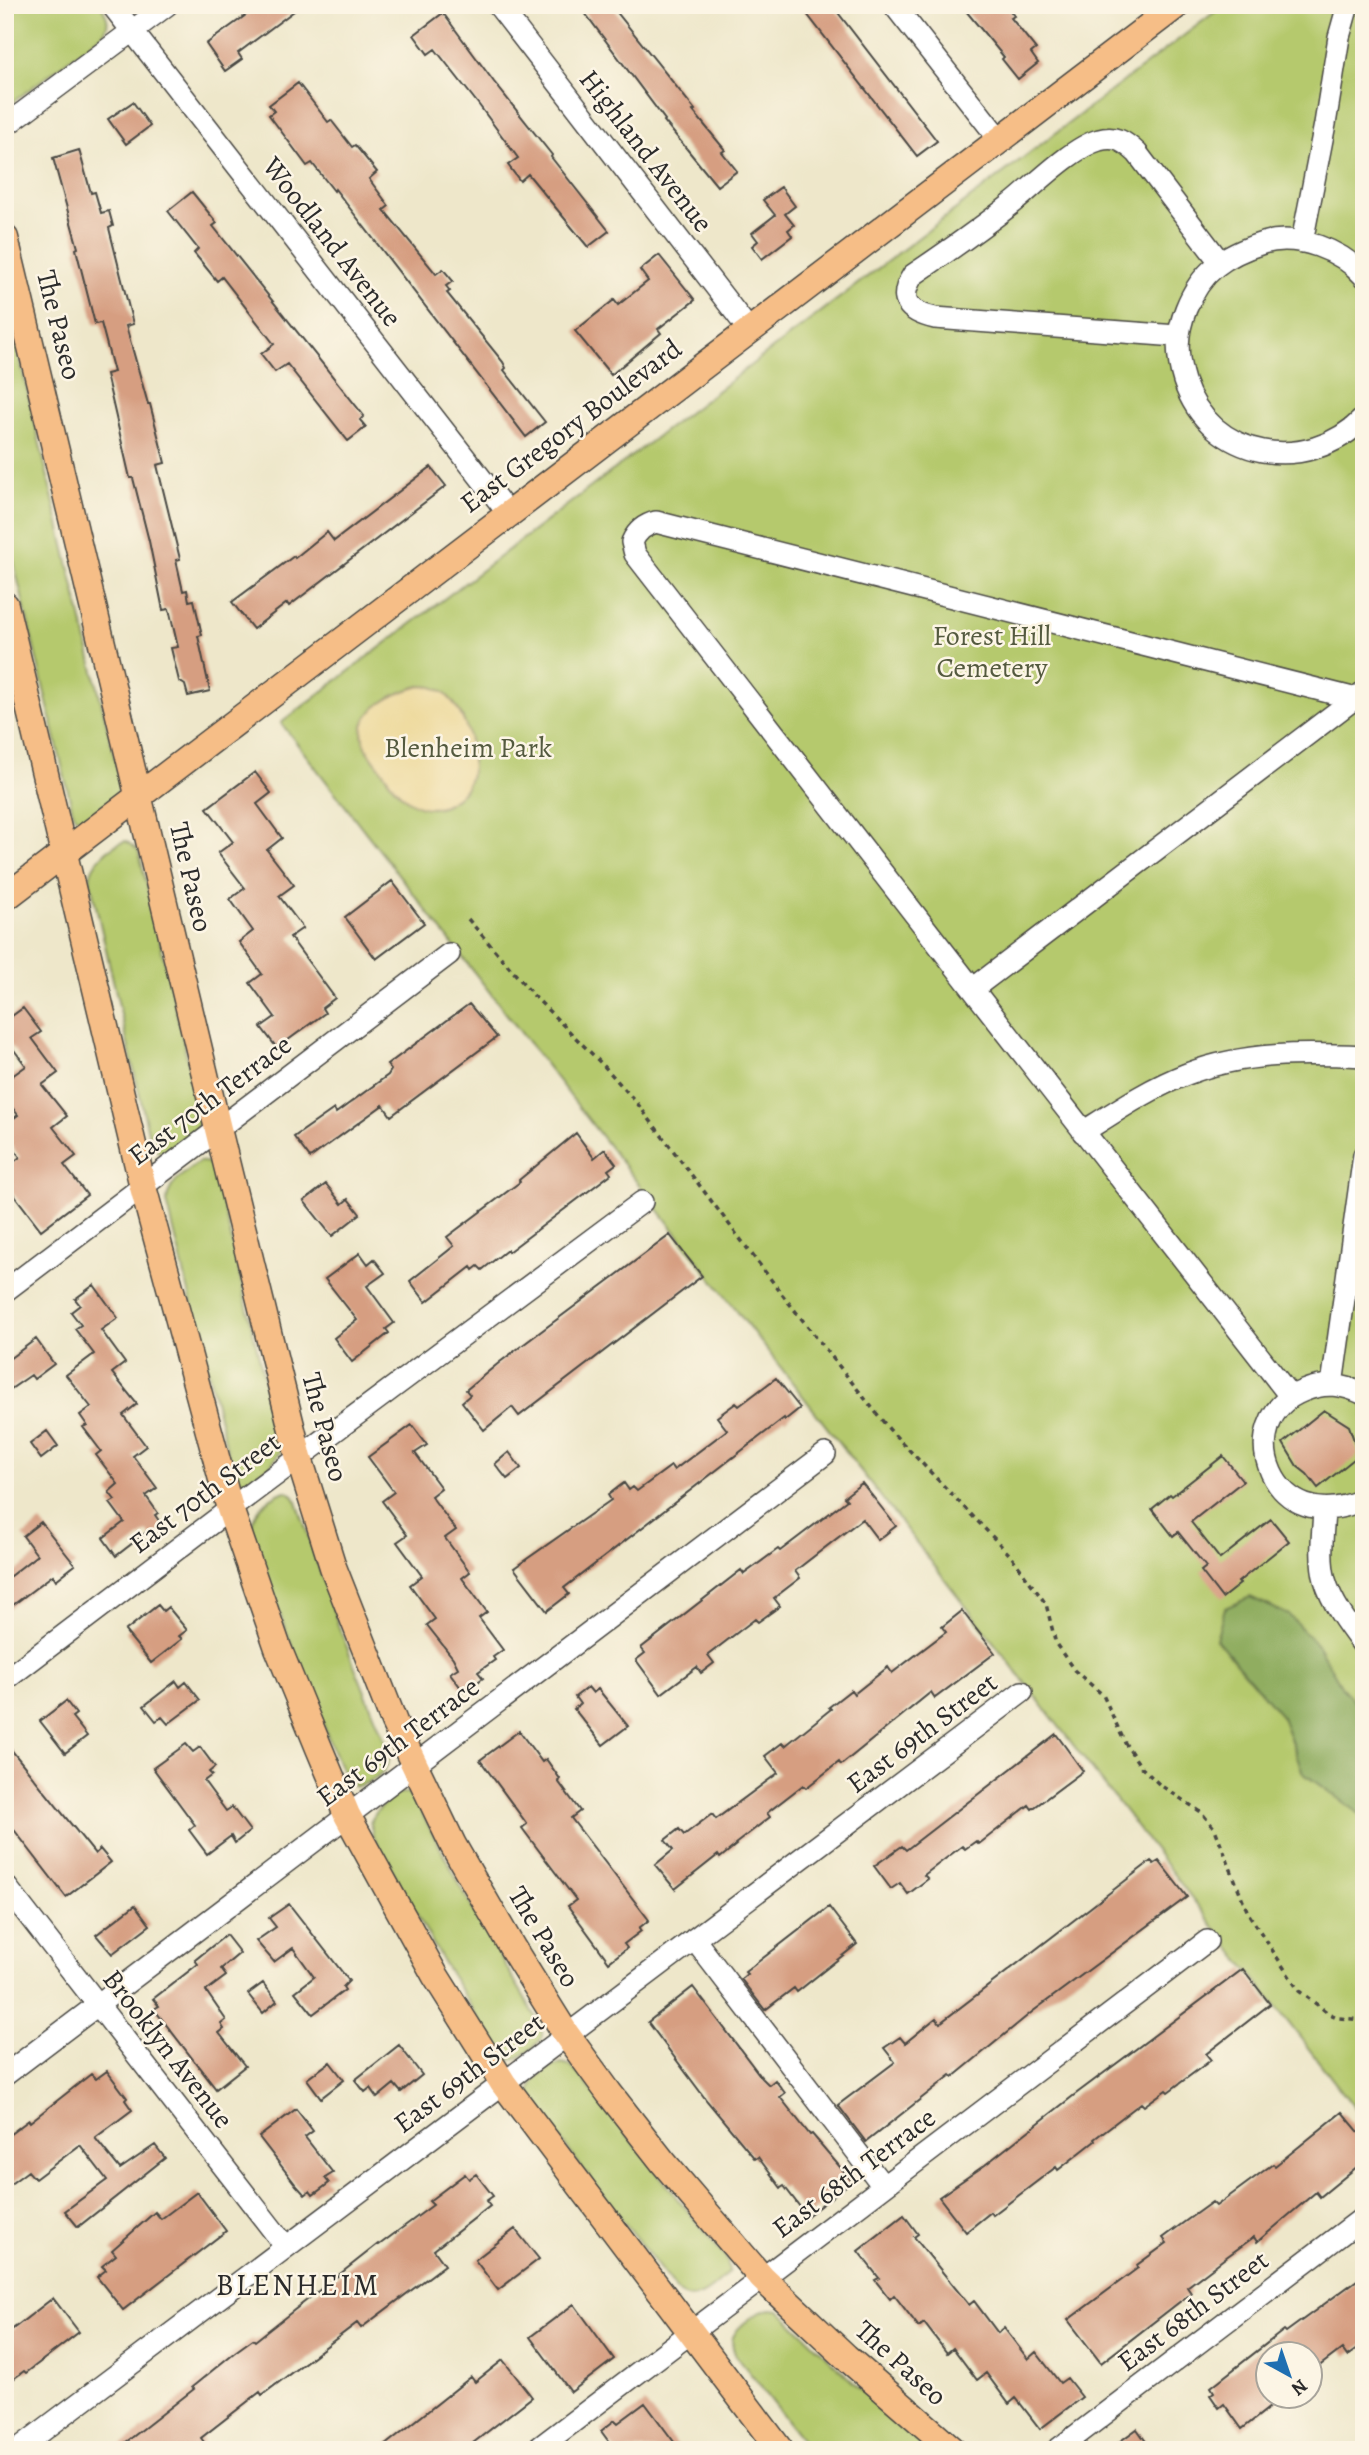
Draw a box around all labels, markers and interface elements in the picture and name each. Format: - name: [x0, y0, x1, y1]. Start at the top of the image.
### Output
- street label: Highland Avenue: [570, 62, 722, 240]
- street label: Woodland Avenue: [253, 148, 410, 335]
- street label: The Paseo: [27, 266, 91, 384]
- street label: East Gregory Boulevard: [452, 329, 690, 522]
- park label: Forest Hill Cemetery: [933, 617, 1051, 687]
- park label: Blenheim Park: [384, 729, 552, 767]
- street label: The Paseo: [160, 818, 222, 936]
- street label: East 70th Terrace: [120, 1026, 300, 1174]
- street label: The Paseo: [292, 1368, 358, 1486]
- street label: East 70th Street: [122, 1424, 288, 1562]
- street label: East 69th Street: [839, 1664, 1005, 1802]
- street label: East 69th Terrace: [309, 1668, 487, 1816]
- street label: The Paseo: [499, 1879, 589, 1995]
- street label: Brooklyn Avenue: [94, 1962, 242, 2136]
- street label: East 69th Street: [386, 2004, 552, 2142]
- street label: East 68th Terrace: [764, 2099, 944, 2247]
- street label: East 68th Street: [1110, 2242, 1276, 2380]
- district label: BLENHEIM: [216, 2265, 380, 2305]
- street label: The Paseo: [847, 2312, 955, 2414]
- north arrow: [1254, 2340, 1324, 2410]
- text: N: [1286, 2373, 1313, 2402]

